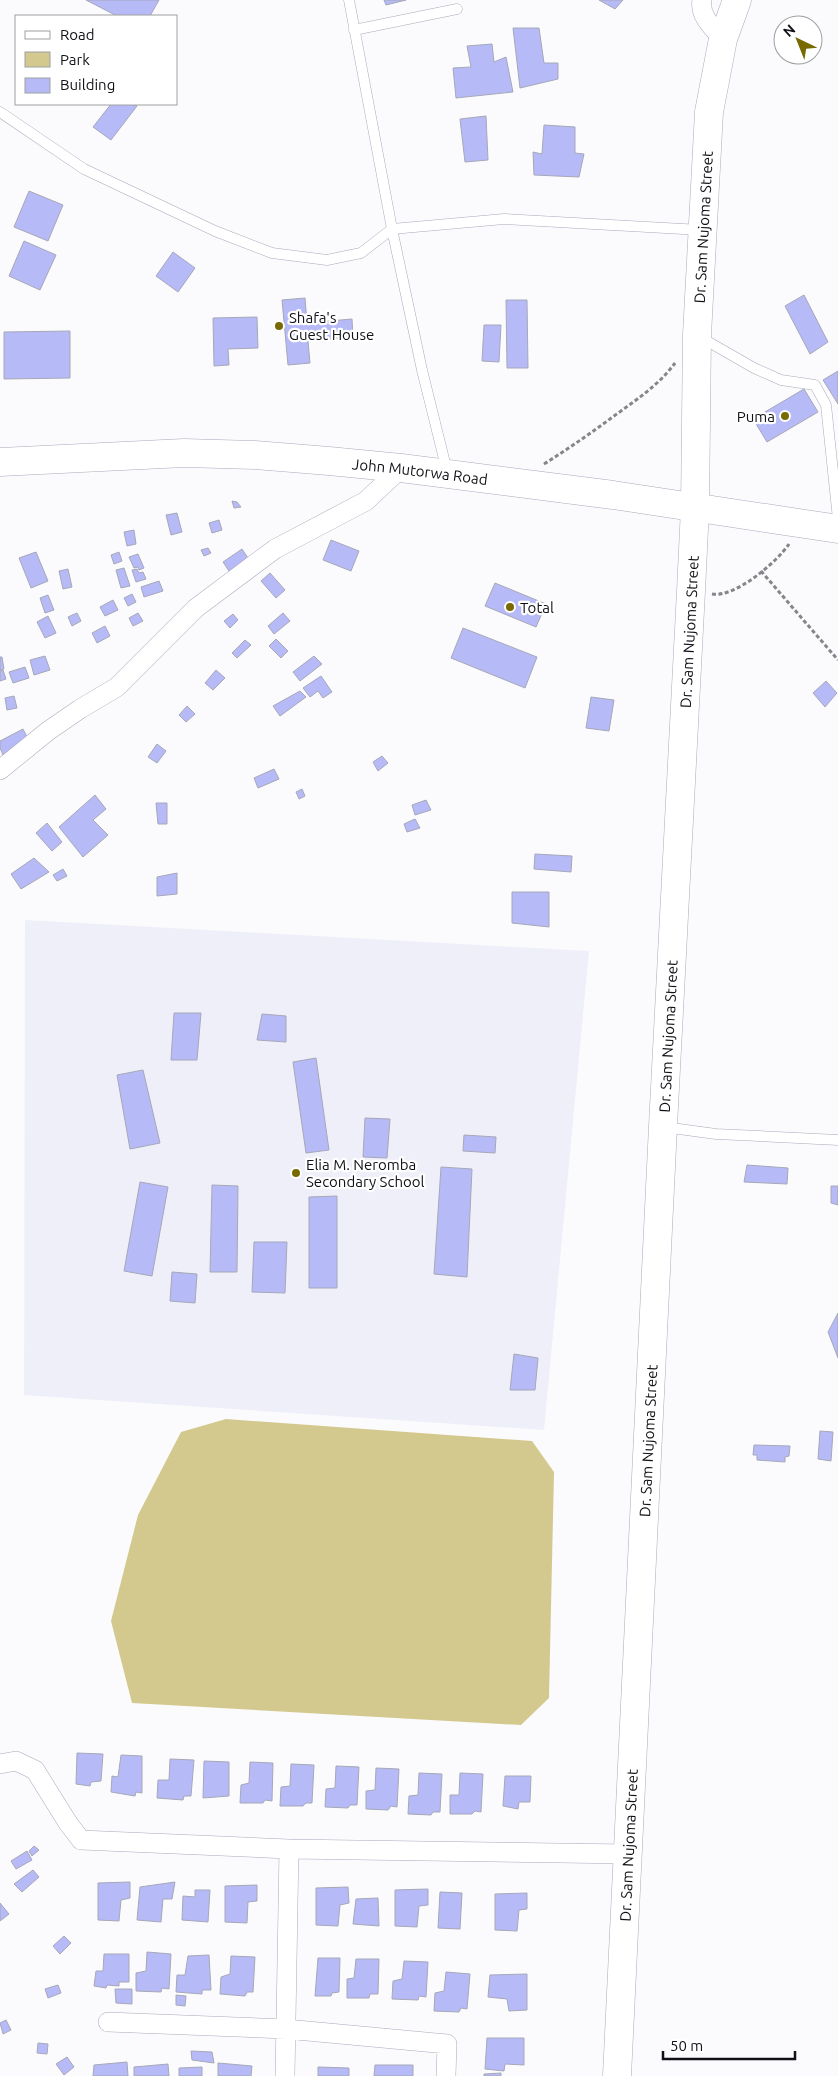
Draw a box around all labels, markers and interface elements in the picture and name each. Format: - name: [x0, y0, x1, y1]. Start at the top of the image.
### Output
- legend: [15, 15, 178, 105]
- north arrow: [773, 15, 823, 65]
- text: N: [780, 21, 798, 40]
- text: Road: [60, 26, 95, 43]
- text: Park: [60, 51, 90, 68]
- text: Building: [60, 76, 115, 93]
- street label: Dr. Sam Nujoma Street: [690, 150, 715, 304]
- place label: Shafa's Guest House: [289, 309, 374, 343]
- marker: Shafa's Guest House: [273, 320, 285, 332]
- place label: Puma: [737, 408, 775, 425]
- marker: Puma: [779, 410, 791, 422]
- street label: John Mutorwa Road: [351, 455, 489, 487]
- street label: Dr. Sam Nujoma Street: [676, 555, 701, 708]
- place label: Total: [520, 599, 554, 616]
- marker: Total: [504, 601, 516, 613]
- street label: Dr. Sam Nujoma Street: [655, 960, 680, 1113]
- place label: Elia M. Neromba Secondary School: [306, 1156, 425, 1190]
- marker: Elia M. Neromba Secondary School: [290, 1167, 302, 1179]
- street label: Dr. Sam Nujoma Street: [636, 1364, 660, 1517]
- street label: Dr. Sam Nujoma Street: [616, 1769, 640, 1922]
- scale bar: [663, 2028, 796, 2060]
- text: 50 m: [670, 2037, 703, 2054]

